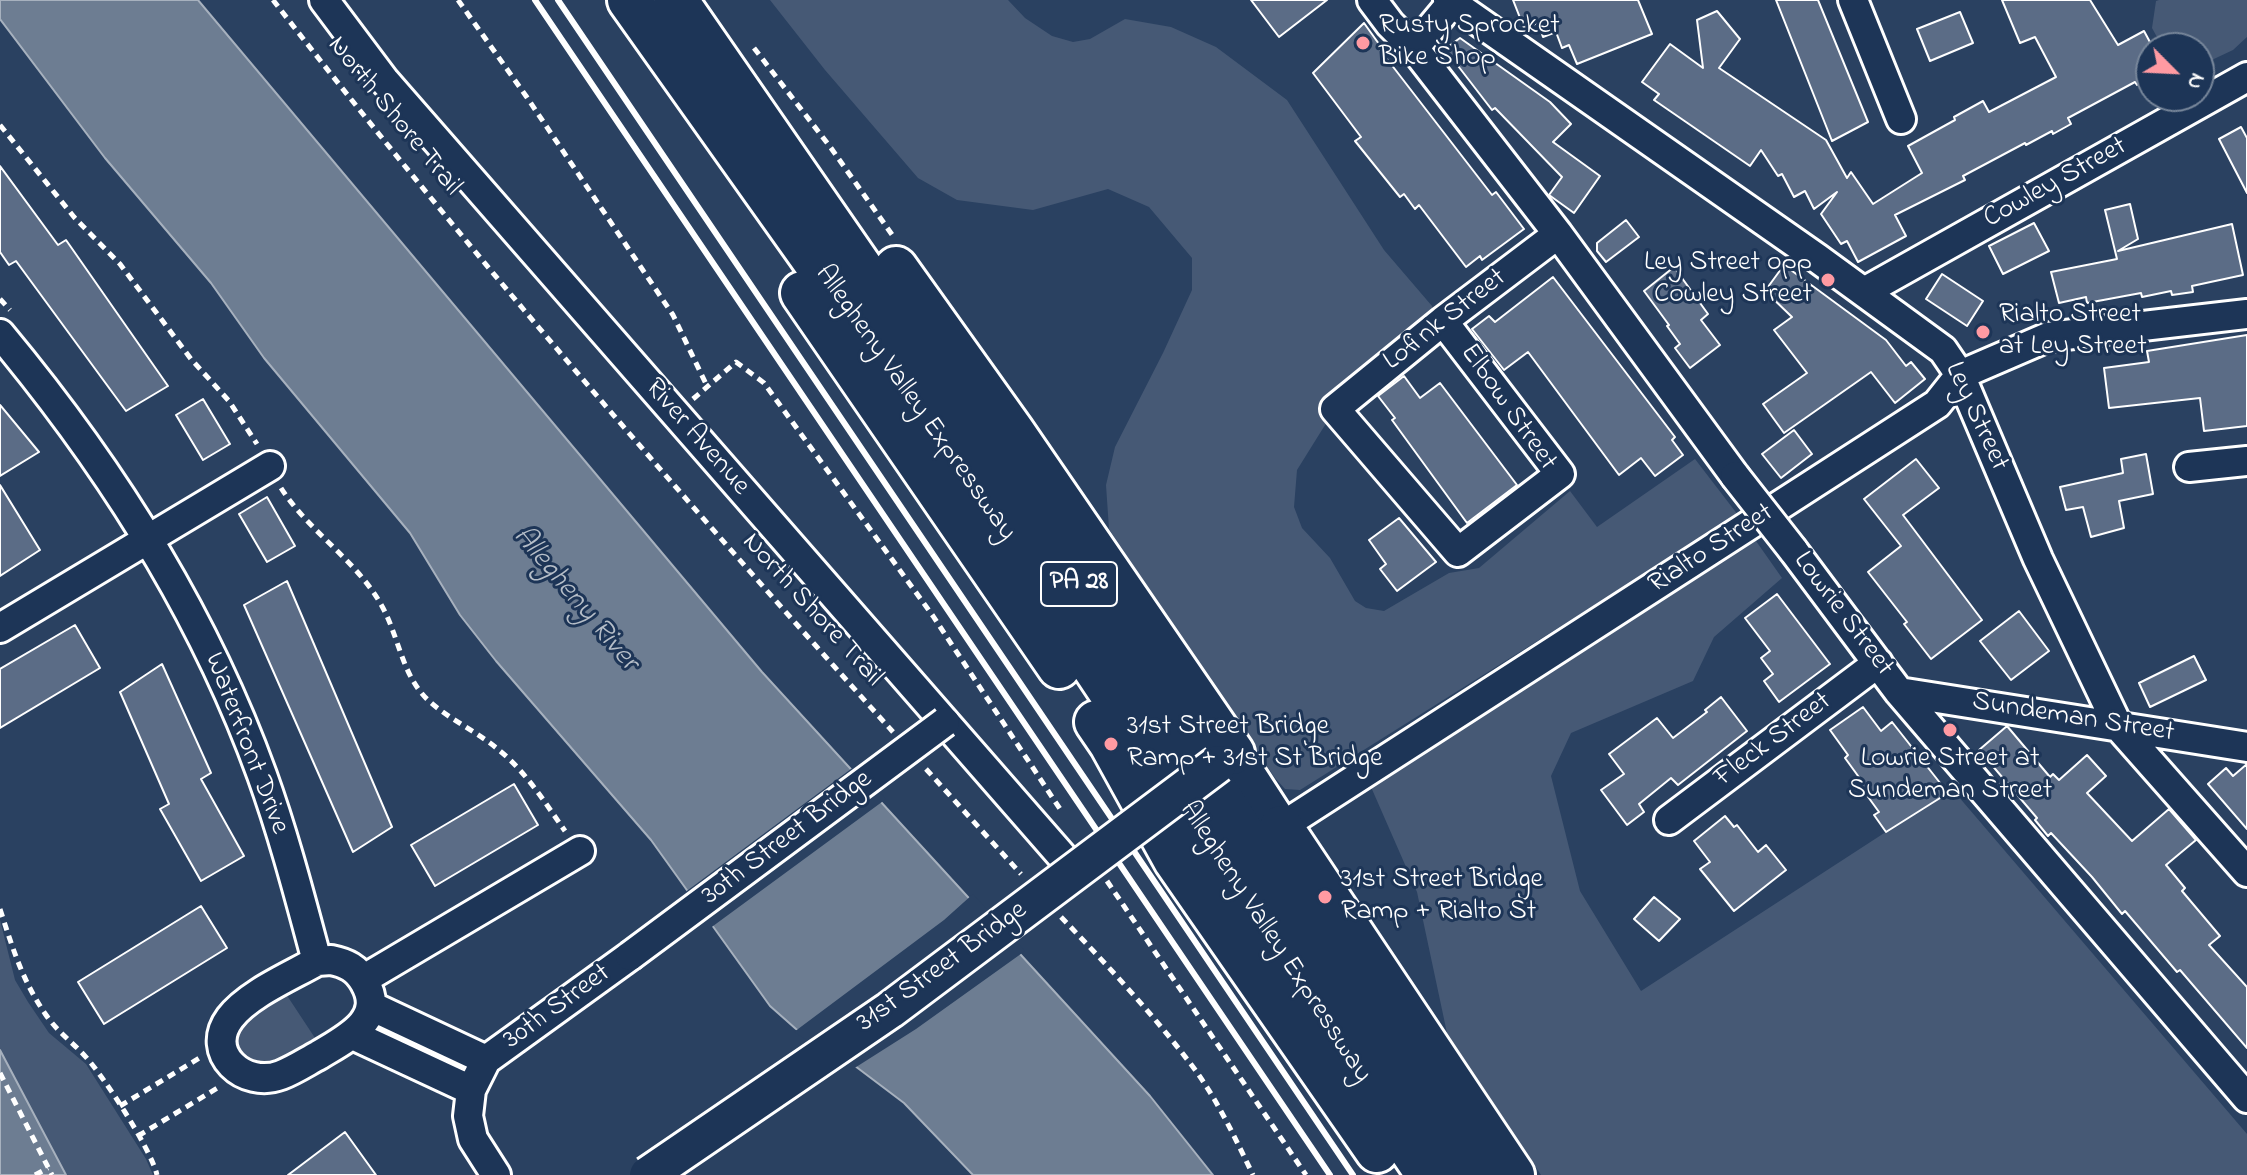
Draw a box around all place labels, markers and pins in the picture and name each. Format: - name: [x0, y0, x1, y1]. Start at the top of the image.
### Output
- place label: Rusty Sprocket Bike Shop: [1379, 10, 1560, 76]
- marker: Rusty Sprocket Bike Shop: [1354, 34, 1372, 52]
- place label: Ley Street opp Cowley Street: [1644, 247, 1812, 313]
- marker: Ley Street opp Cowley Street: [1819, 271, 1837, 289]
- place label: Rialto Street at Ley Street: [1999, 299, 2147, 365]
- marker: Rialto Street at Ley Street: [1974, 323, 1992, 341]
- place label: 31st Street Bridge Ramp + 31st St Bridge: [1127, 711, 1382, 777]
- marker: Lowrie Street at Sundeman Street: [1941, 721, 1959, 739]
- marker: 31st Street Bridge Ramp + 31st St Bridge: [1102, 735, 1120, 753]
- place label: Lowrie Street at Sundeman Street: [1848, 743, 2052, 809]
- place label: 31st Street Bridge Ramp + Rialto St: [1341, 864, 1543, 930]
- marker: 31st Street Bridge Ramp + Rialto St: [1316, 888, 1334, 906]

